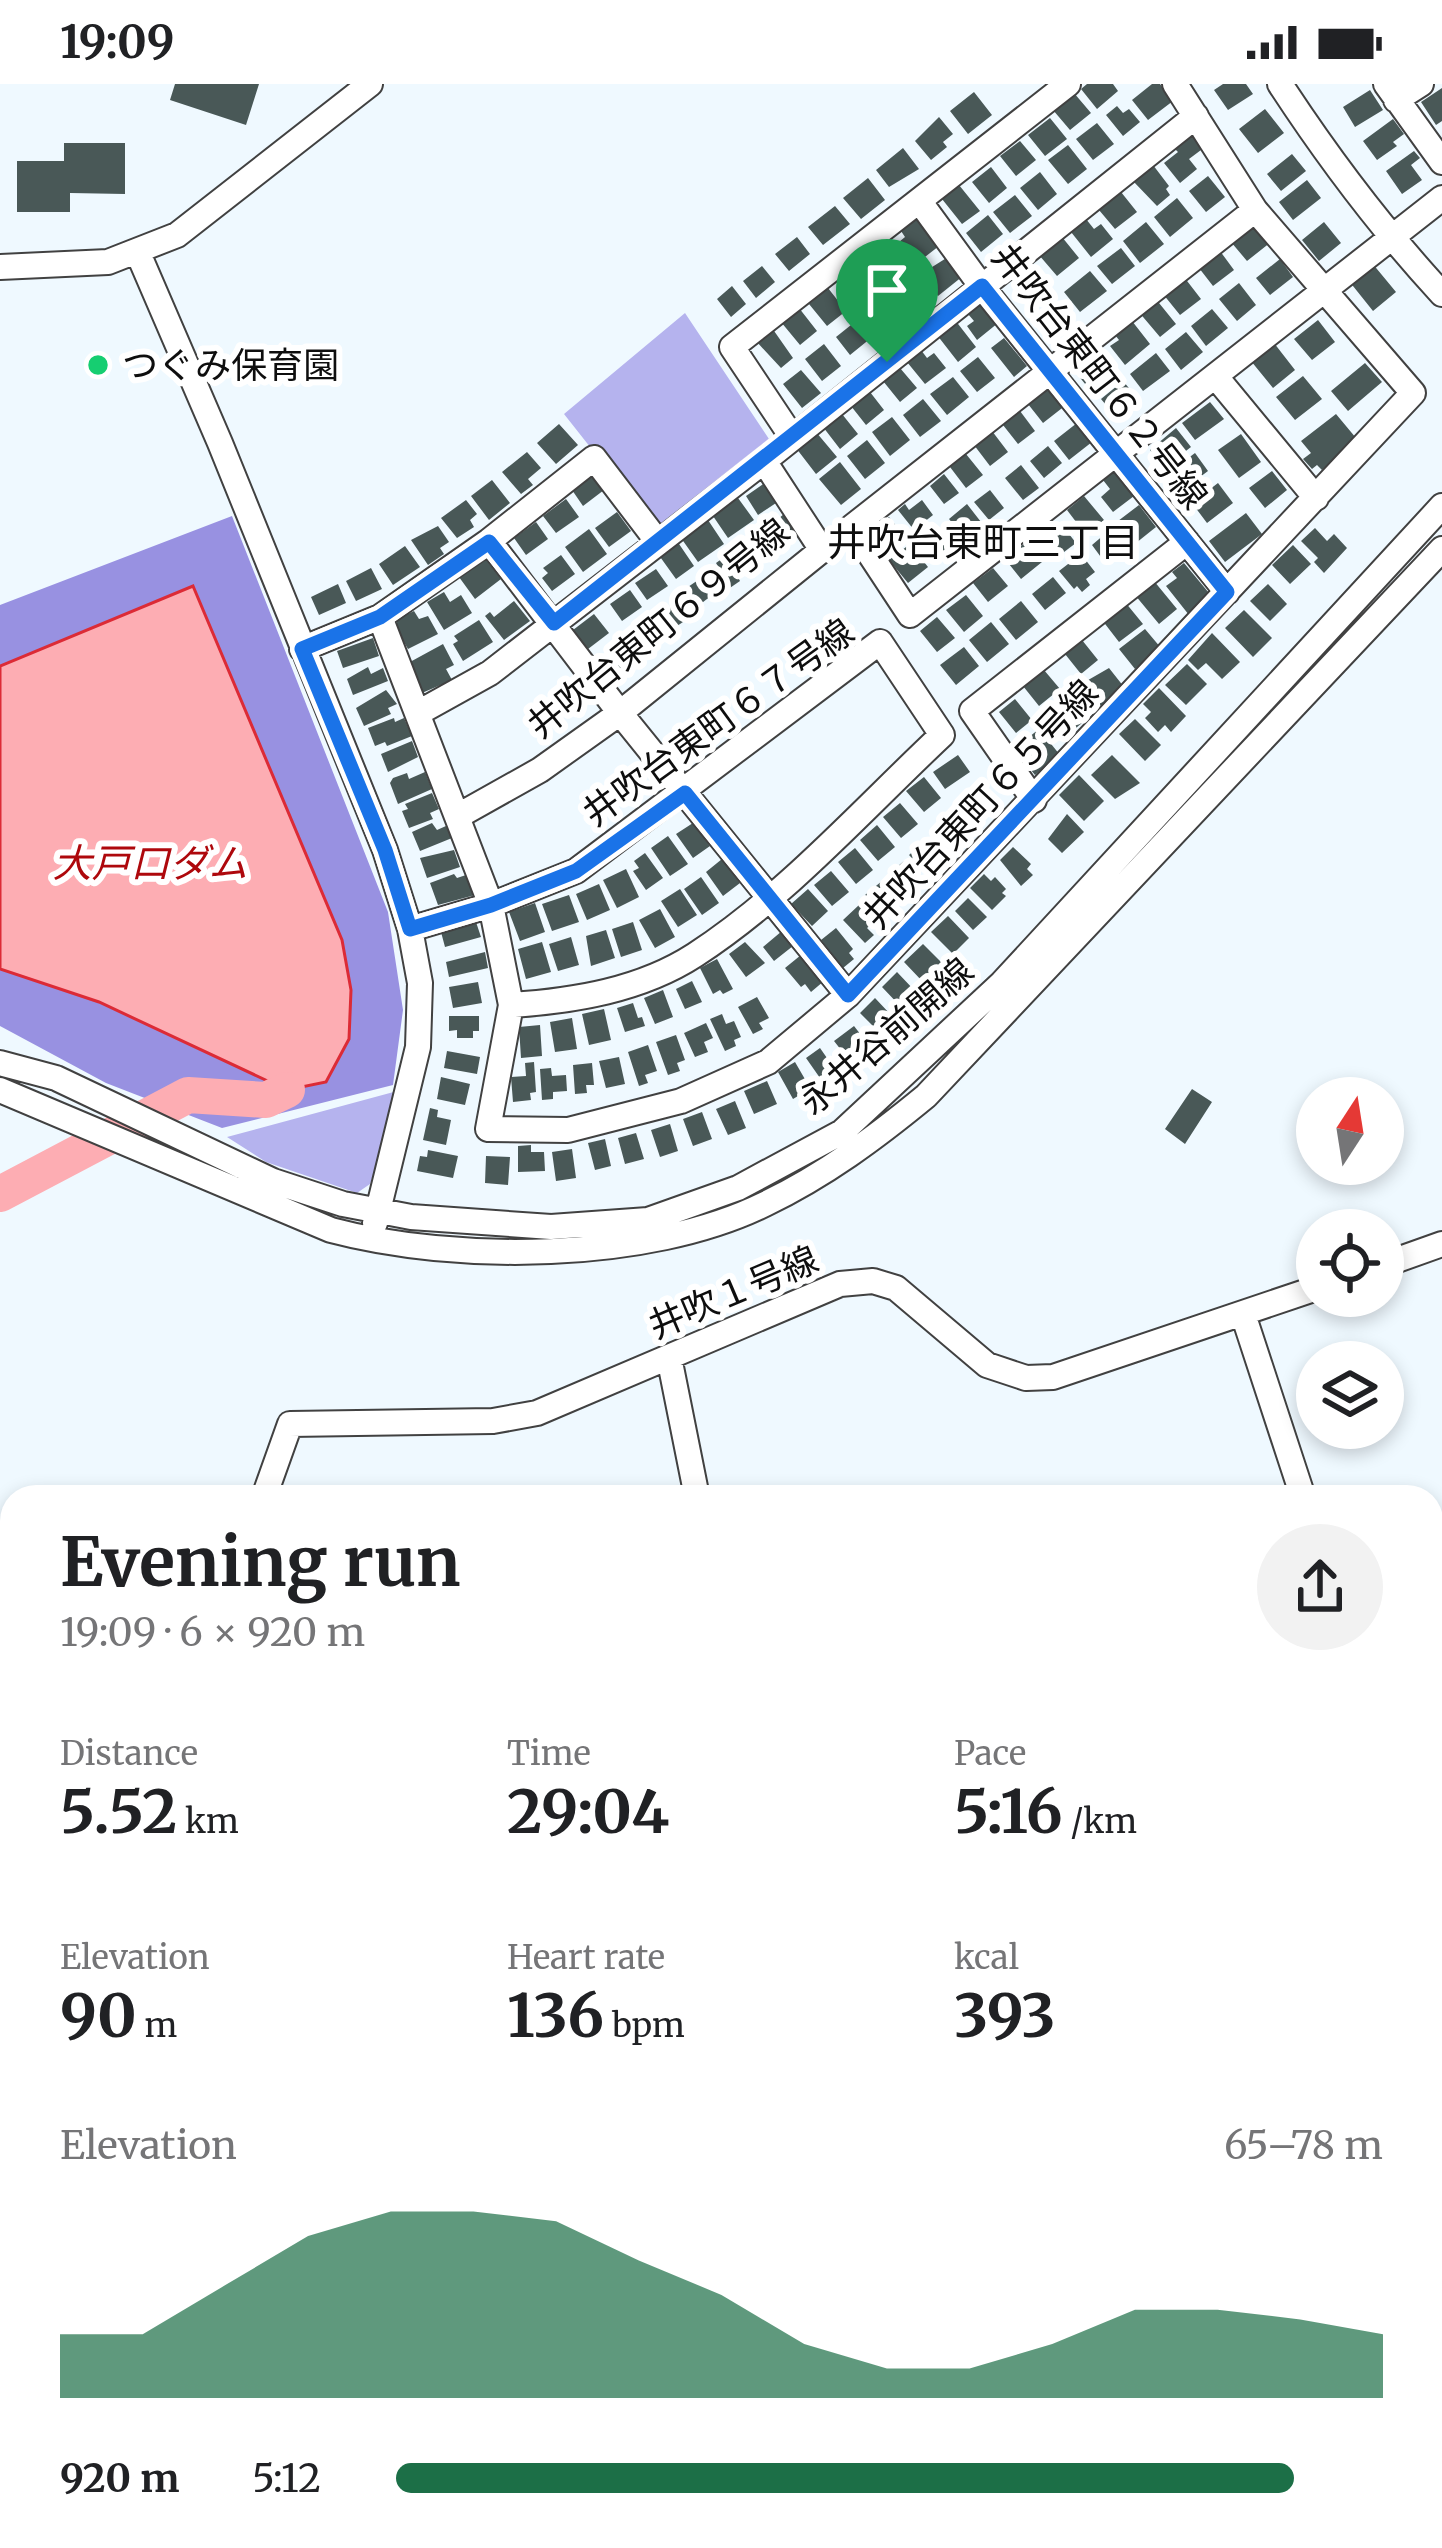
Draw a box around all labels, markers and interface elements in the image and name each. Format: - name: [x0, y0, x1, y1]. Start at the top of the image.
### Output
- text: 19:09: [60, 14, 175, 70]
- street label: 井吹台東町６２号線: [982, 235, 1217, 518]
- pin: [836, 239, 938, 362]
- icon: arrive: [854, 257, 920, 323]
- place label: つぐみ保育園: [122, 343, 339, 388]
- marker: つぐみ保育園: [85, 352, 111, 378]
- street label: 井吹台東町６９号線: [518, 509, 798, 748]
- district label: 井吹台東町三丁目: [827, 518, 1139, 567]
- street label: 井吹台東町６７号線: [574, 609, 863, 836]
- street label: 井吹台東町６５号線: [853, 671, 1107, 938]
- water label: 大戸口ダム: [52, 839, 248, 888]
- street label: 永井谷前開線: [790, 949, 983, 1124]
- north arrow: [1296, 1077, 1404, 1185]
- map controls: [1296, 1077, 1404, 1449]
- button: locate: [1296, 1209, 1404, 1317]
- street label: 井吹１号線: [642, 1237, 825, 1348]
- button: layers: [1296, 1341, 1404, 1449]
- text: Evening run: [60, 1521, 461, 1604]
- button: share: [1257, 1524, 1383, 1650]
- text: 19:09 · 6 × 920 m: [60, 1608, 365, 1657]
- text: Distance: [60, 1733, 198, 1774]
- text: Time: [507, 1733, 591, 1774]
- text: Pace: [954, 1733, 1026, 1774]
- text: 5.52: [60, 1774, 177, 1849]
- text: 29:04: [507, 1774, 669, 1849]
- text: 5:16: [954, 1774, 1063, 1849]
- text: km: [177, 1801, 239, 1842]
- text: /km: [1063, 1801, 1137, 1842]
- text: Elevation: [60, 1937, 210, 1978]
- text: Heart rate: [507, 1937, 665, 1978]
- text: kcal: [954, 1937, 1019, 1978]
- text: 90: [60, 1978, 137, 2053]
- text: 136: [507, 1978, 604, 2053]
- text: 393: [954, 1978, 1056, 2053]
- text: m: [137, 2005, 177, 2046]
- text: bpm: [604, 2005, 685, 2046]
- text: Elevation: [60, 2121, 237, 2170]
- text: 65–78 m: [1224, 2121, 1383, 2170]
- text: 920 m: [60, 2454, 180, 2503]
- text: 5:12: [252, 2454, 321, 2503]

